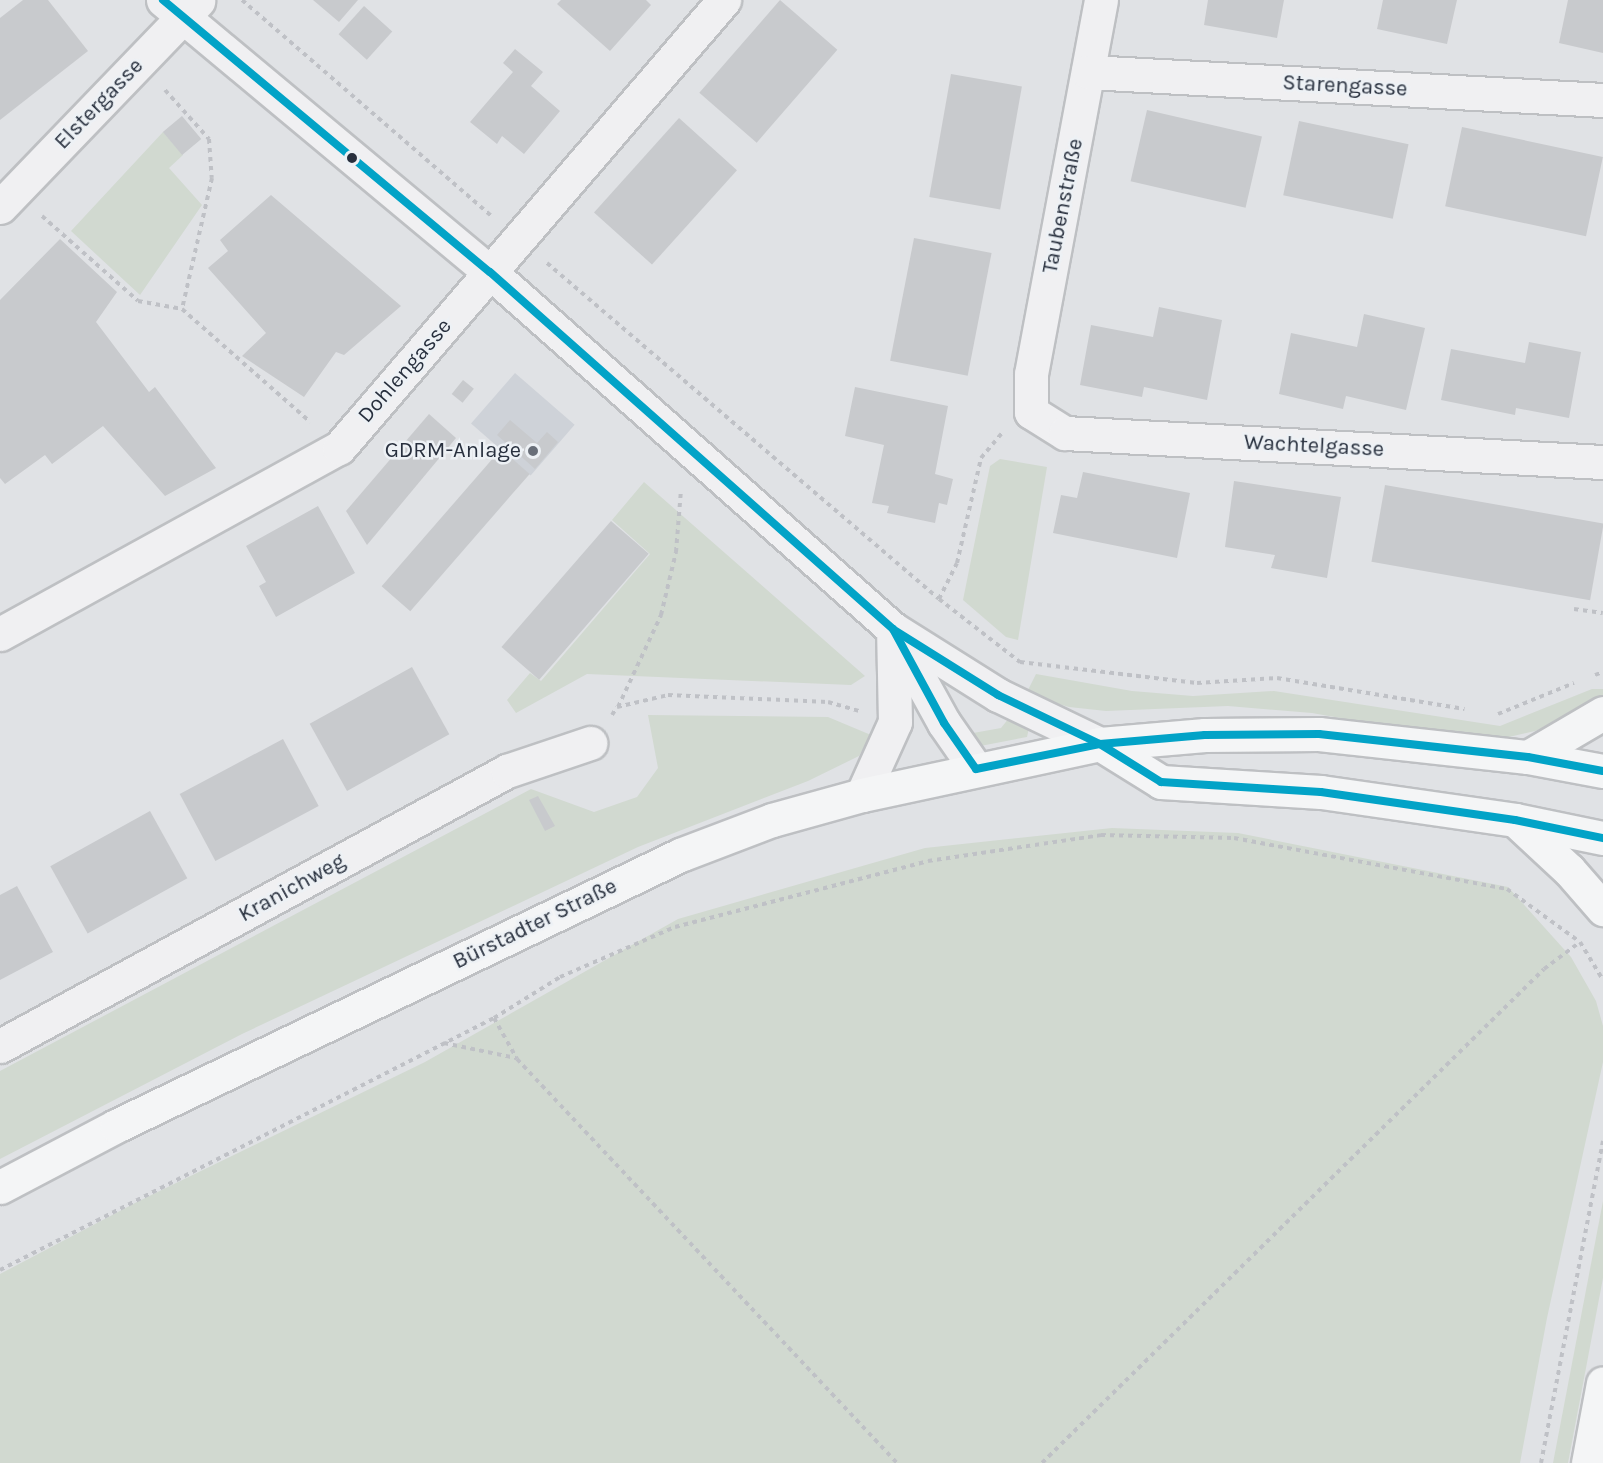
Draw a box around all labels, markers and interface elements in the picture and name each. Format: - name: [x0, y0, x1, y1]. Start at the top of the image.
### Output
- street label: Elstergasse: [49, 53, 149, 155]
- street label: Starengasse: [1282, 70, 1408, 102]
- street label: Taubenstraße: [1037, 136, 1089, 276]
- unlabelled marker: [346, 152, 358, 164]
- street label: Dohlengasse: [353, 313, 457, 429]
- street label: Wachtelgasse: [1243, 429, 1385, 463]
- place label: GDRM-Anlage: [385, 438, 521, 464]
- marker: GDRM-Anlage: [526, 444, 540, 458]
- street label: Kranichweg: [234, 848, 350, 928]
- street label: Bürstadter Straße: [449, 873, 621, 975]

